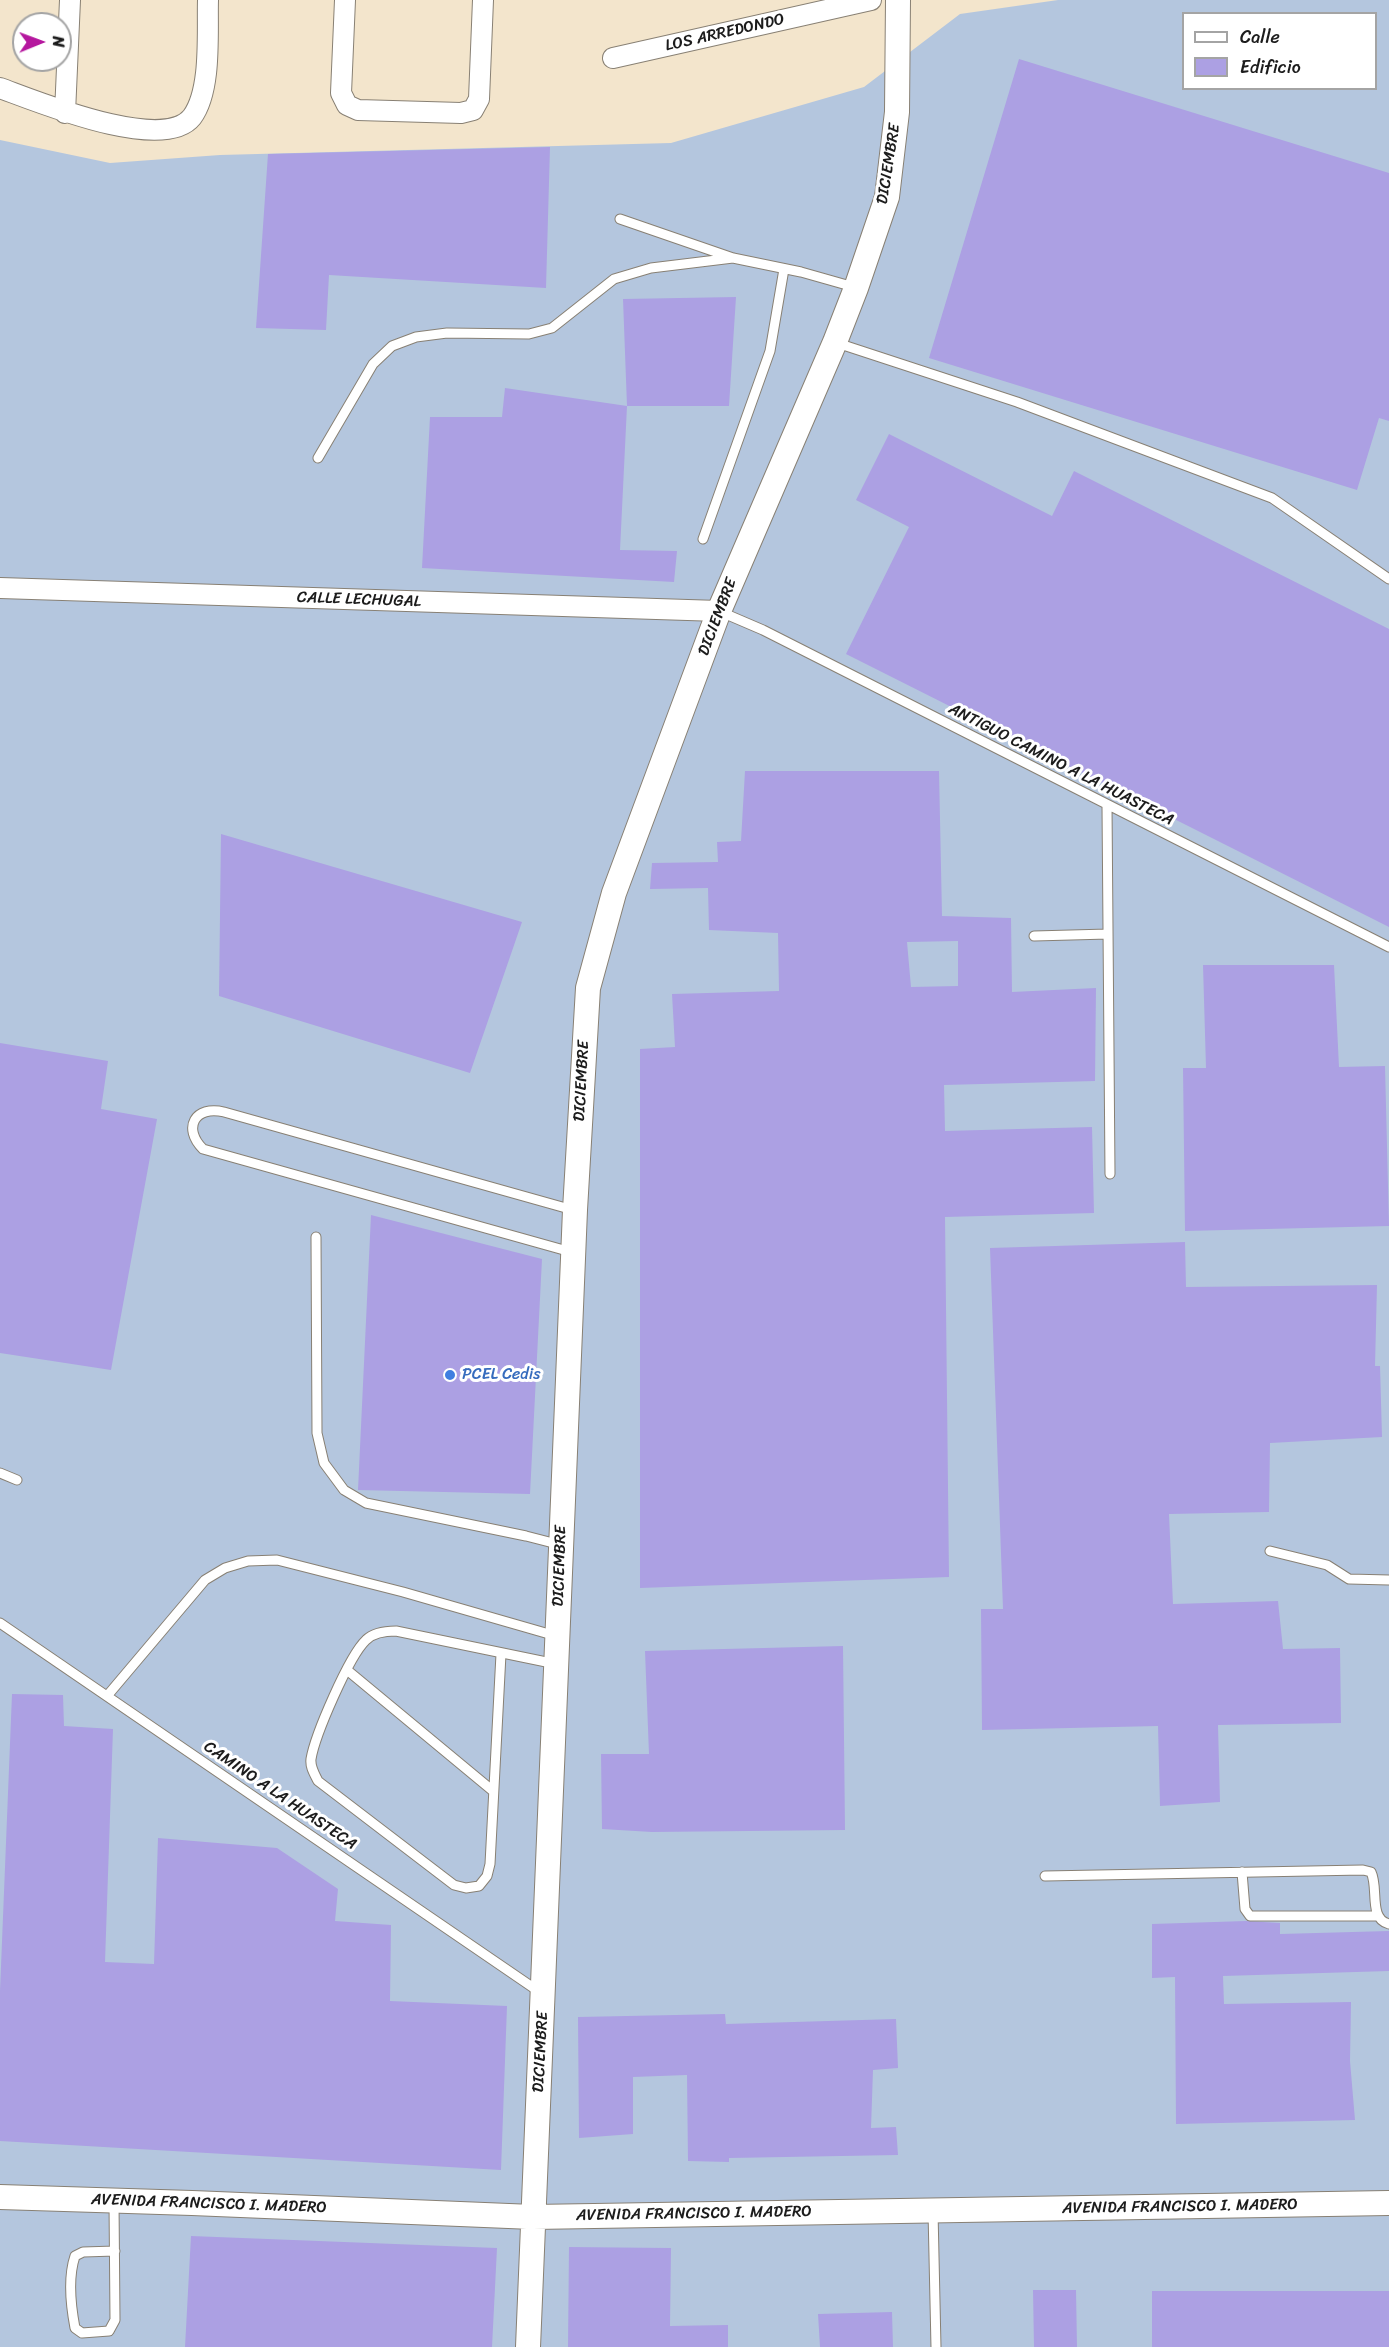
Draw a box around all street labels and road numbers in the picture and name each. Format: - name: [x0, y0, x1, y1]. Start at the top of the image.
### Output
- street label: LOS ARREDONDO: [664, 10, 786, 56]
- street label: DICIEMBRE: [873, 122, 905, 206]
- street label: DICIEMBRE: [694, 576, 742, 658]
- street label: CALLE LECHUGAL: [297, 588, 421, 612]
- street label: ANTIGUO CAMINO A LA HUASTECA: [945, 700, 1177, 830]
- street label: DICIEMBRE: [570, 1040, 594, 1122]
- street label: DICIEMBRE: [549, 1525, 571, 1607]
- street label: CAMINO A LA HUASTECA: [200, 1738, 360, 1854]
- street label: DICIEMBRE: [529, 2011, 553, 2093]
- street label: AVENIDA FRANCISCO I. MADERO: [91, 2190, 327, 2218]
- street label: AVENIDA FRANCISCO I. MADERO: [1062, 2195, 1298, 2219]
- street label: AVENIDA FRANCISCO I. MADERO: [576, 2202, 812, 2226]

